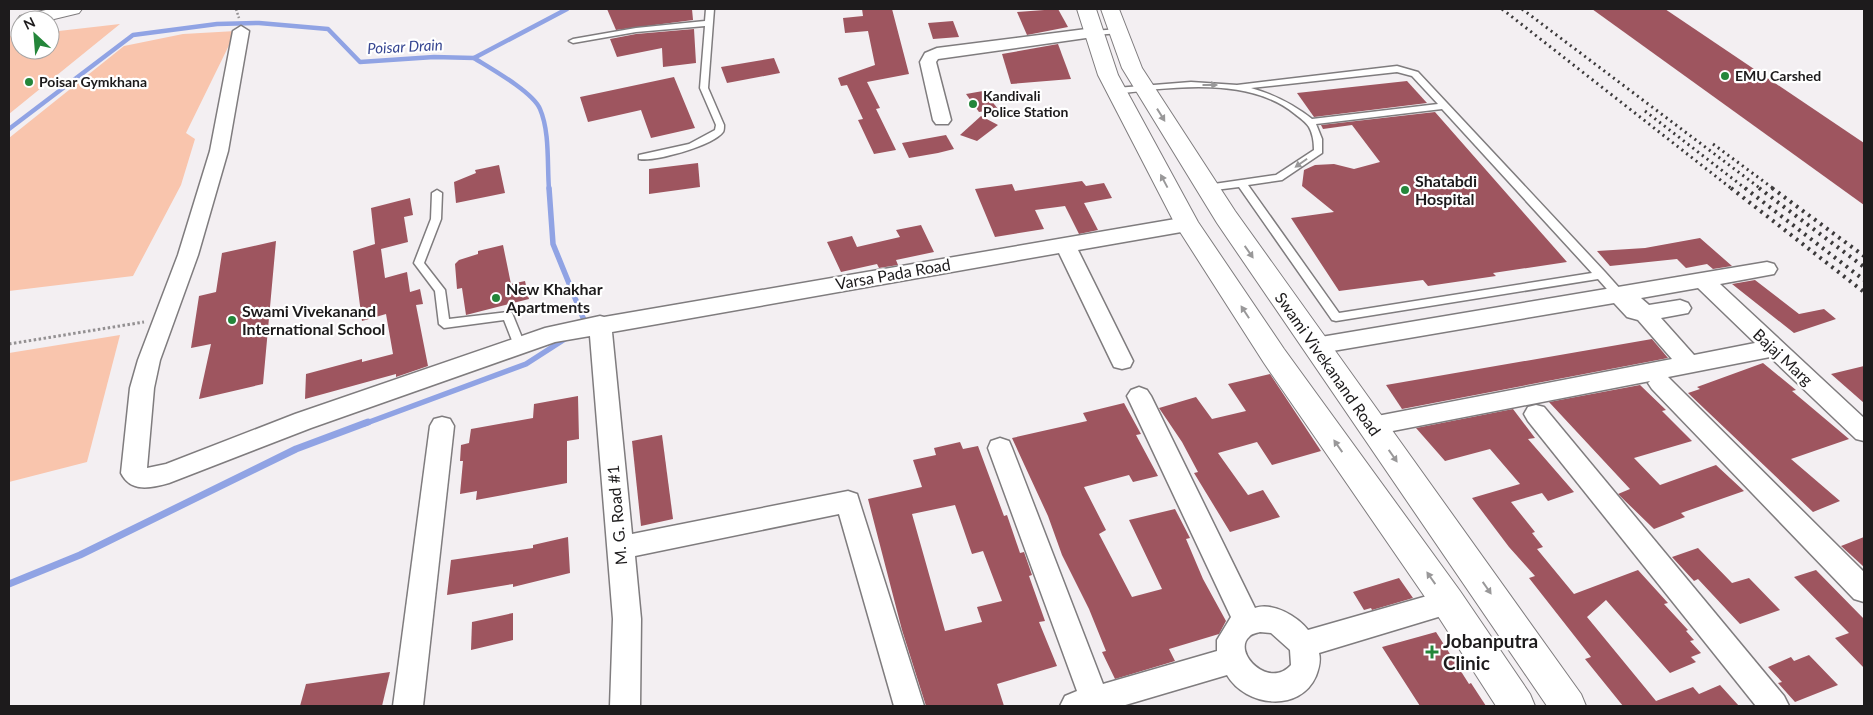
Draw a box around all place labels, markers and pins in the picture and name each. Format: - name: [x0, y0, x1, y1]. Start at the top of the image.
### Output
- place label: EMU Carshed: [1735, 67, 1821, 84]
- marker: EMU Carshed: [1719, 70, 1731, 82]
- place label: Poisar Gymkhana: [39, 73, 147, 90]
- marker: Poisar Gymkhana: [23, 76, 35, 88]
- place label: Kandivali Police Station: [983, 87, 1069, 120]
- marker: Kandivali Police Station: [967, 98, 979, 110]
- place label: Shatabdi Hospital: [1415, 171, 1477, 208]
- marker: Shatabdi Hospital: [1399, 184, 1411, 196]
- place label: New Khakhar Apartments: [505, 279, 603, 316]
- marker: New Khakhar Apartments: [490, 292, 502, 304]
- place label: Swami Vivekanand International School: [242, 301, 385, 338]
- marker: Swami Vivekanand International School: [226, 314, 238, 326]
- place label: Jobanputra Clinic: [1443, 629, 1538, 674]
- marker: Jobanputra Clinic: [1425, 645, 1439, 659]

